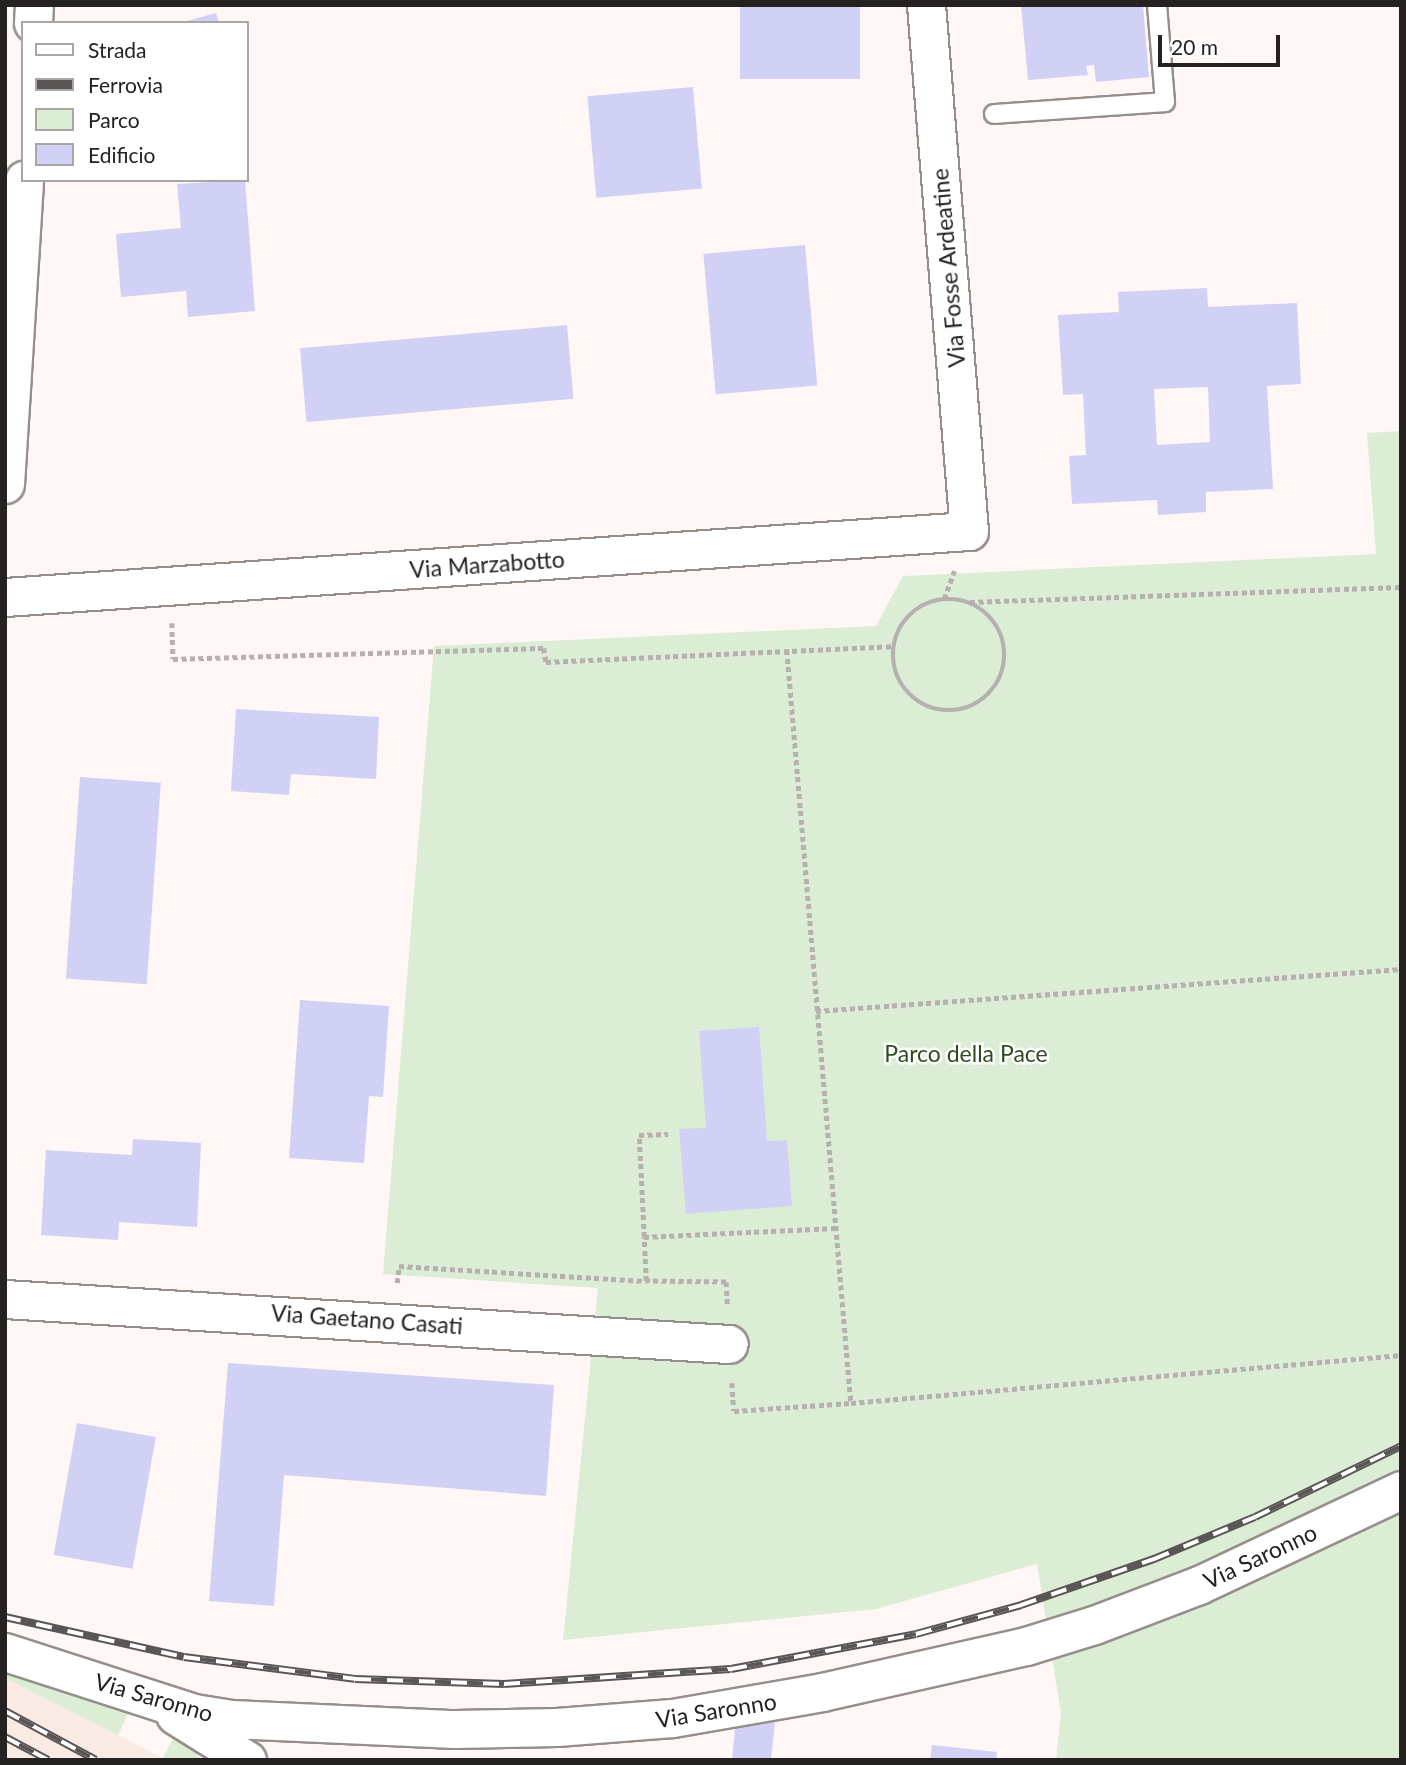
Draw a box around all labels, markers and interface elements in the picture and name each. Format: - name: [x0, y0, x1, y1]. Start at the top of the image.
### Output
- legend: [21, 21, 248, 182]
- scale bar: [1161, 21, 1284, 65]
- text: 20 m: [1171, 34, 1218, 59]
- text: Strada: [88, 37, 147, 62]
- text: Ferrovia: [88, 72, 163, 97]
- text: Parco: [88, 107, 140, 132]
- text: Edificio: [88, 142, 155, 167]
- street label: Via Fosse Ardeatine: [926, 167, 970, 369]
- street label: Via Marzabotto: [408, 545, 566, 583]
- park label: Parco della Pace: [884, 1039, 1048, 1067]
- street label: Via Gaetano Casati: [270, 1299, 464, 1339]
- street label: Via Saronno: [1199, 1518, 1321, 1594]
- street label: Via Saronno: [92, 1667, 216, 1727]
- street label: Via Saronno: [654, 1687, 778, 1733]

